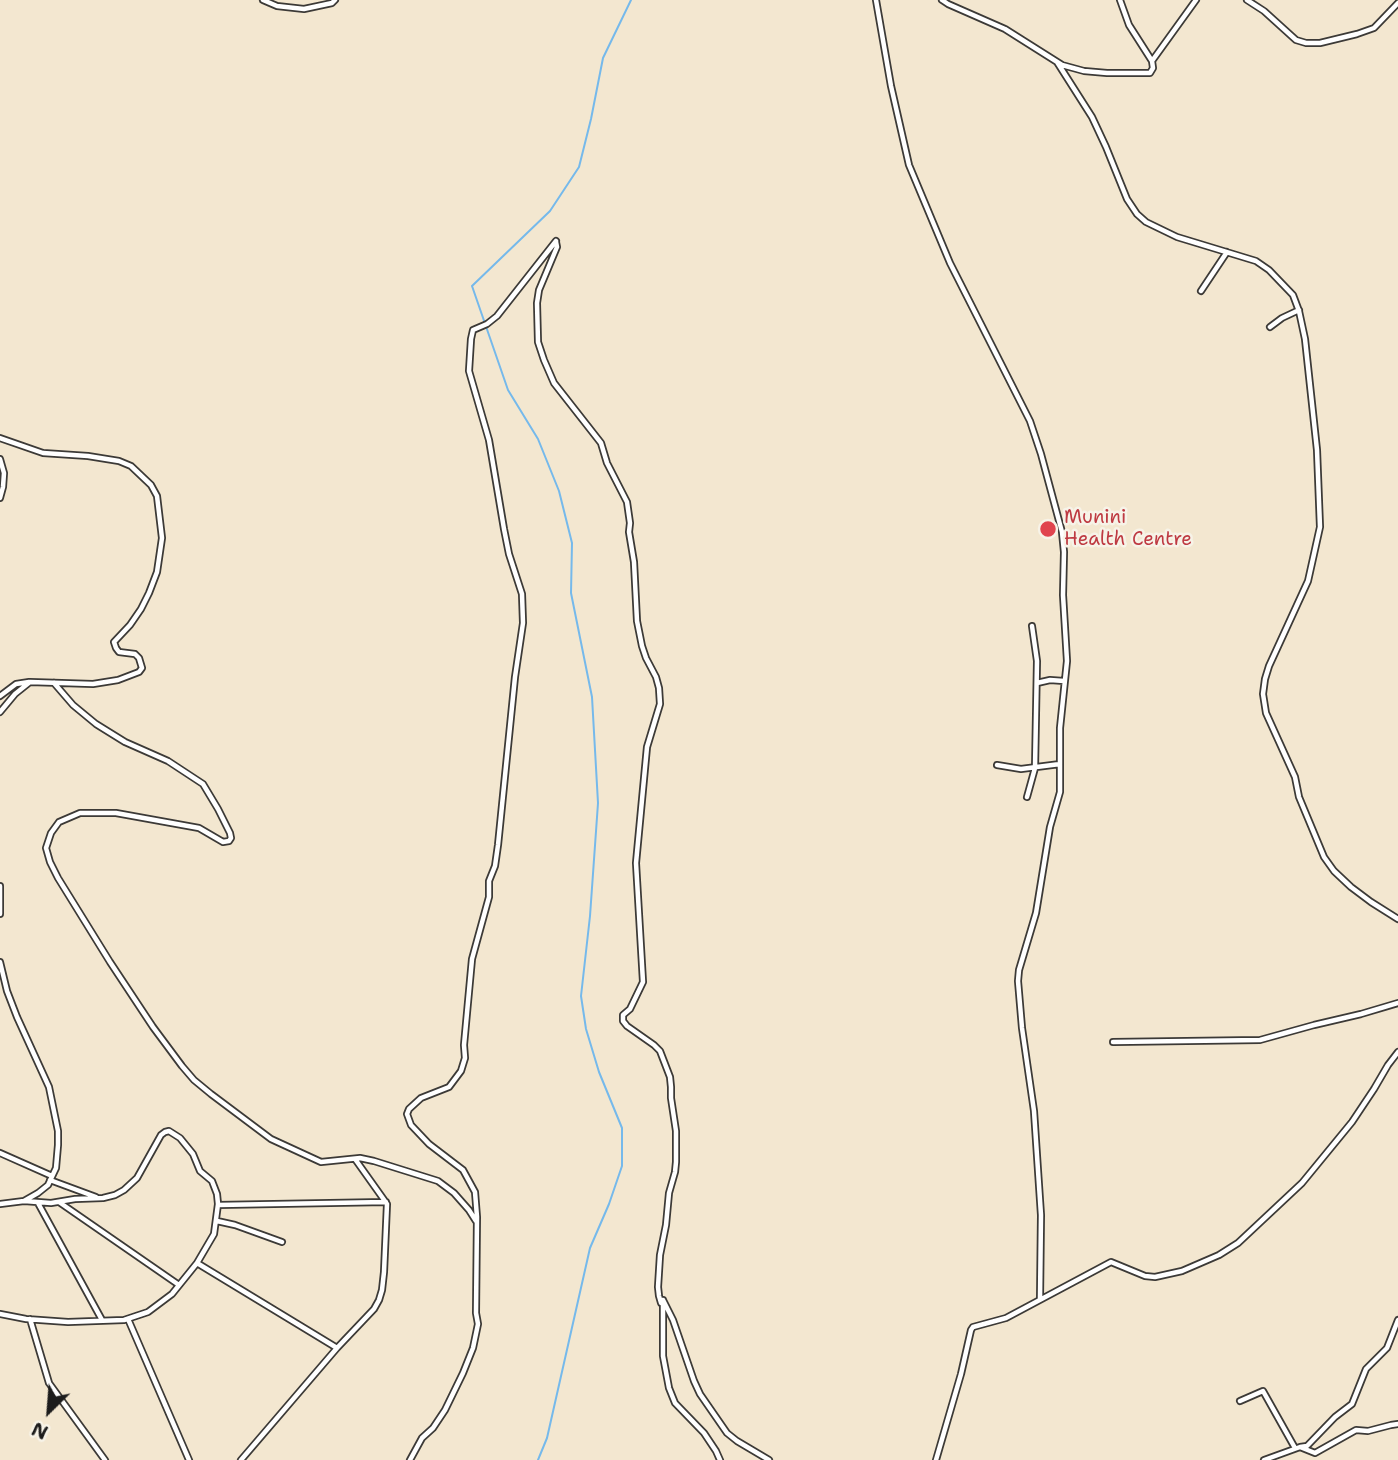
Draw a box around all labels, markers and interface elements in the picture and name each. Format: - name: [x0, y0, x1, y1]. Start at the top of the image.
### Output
- place label: Munini Health Centre: [1064, 507, 1192, 551]
- marker: Munini Health Centre: [1038, 519, 1058, 539]
- north arrow: [14, 1376, 84, 1446]
- text: N: [28, 1416, 52, 1445]

